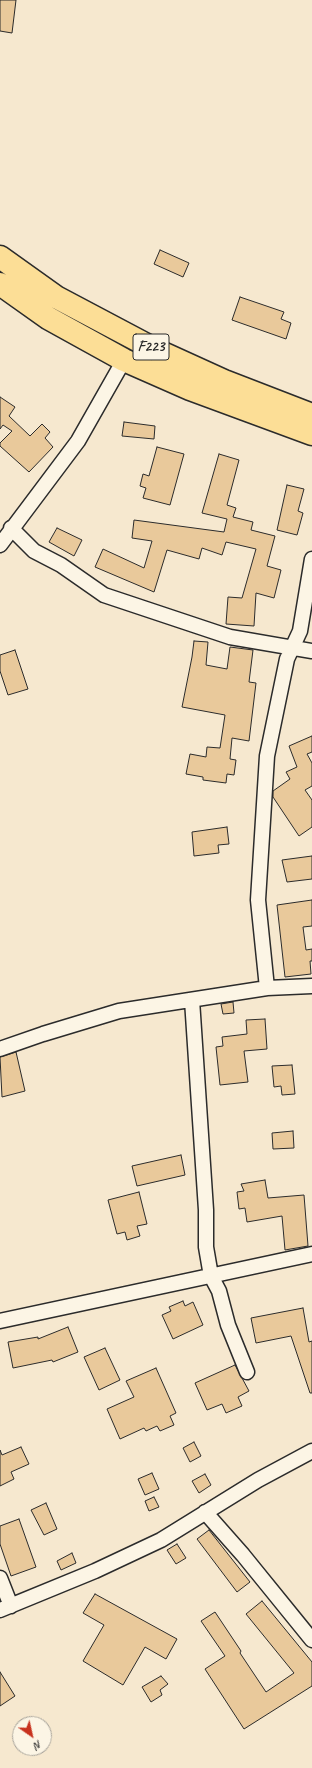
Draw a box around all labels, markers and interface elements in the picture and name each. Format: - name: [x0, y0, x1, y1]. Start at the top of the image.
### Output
- road number: F223: [133, 334, 169, 360]
- north arrow: [12, 1716, 52, 1756]
- text: N: [31, 1737, 45, 1753]

